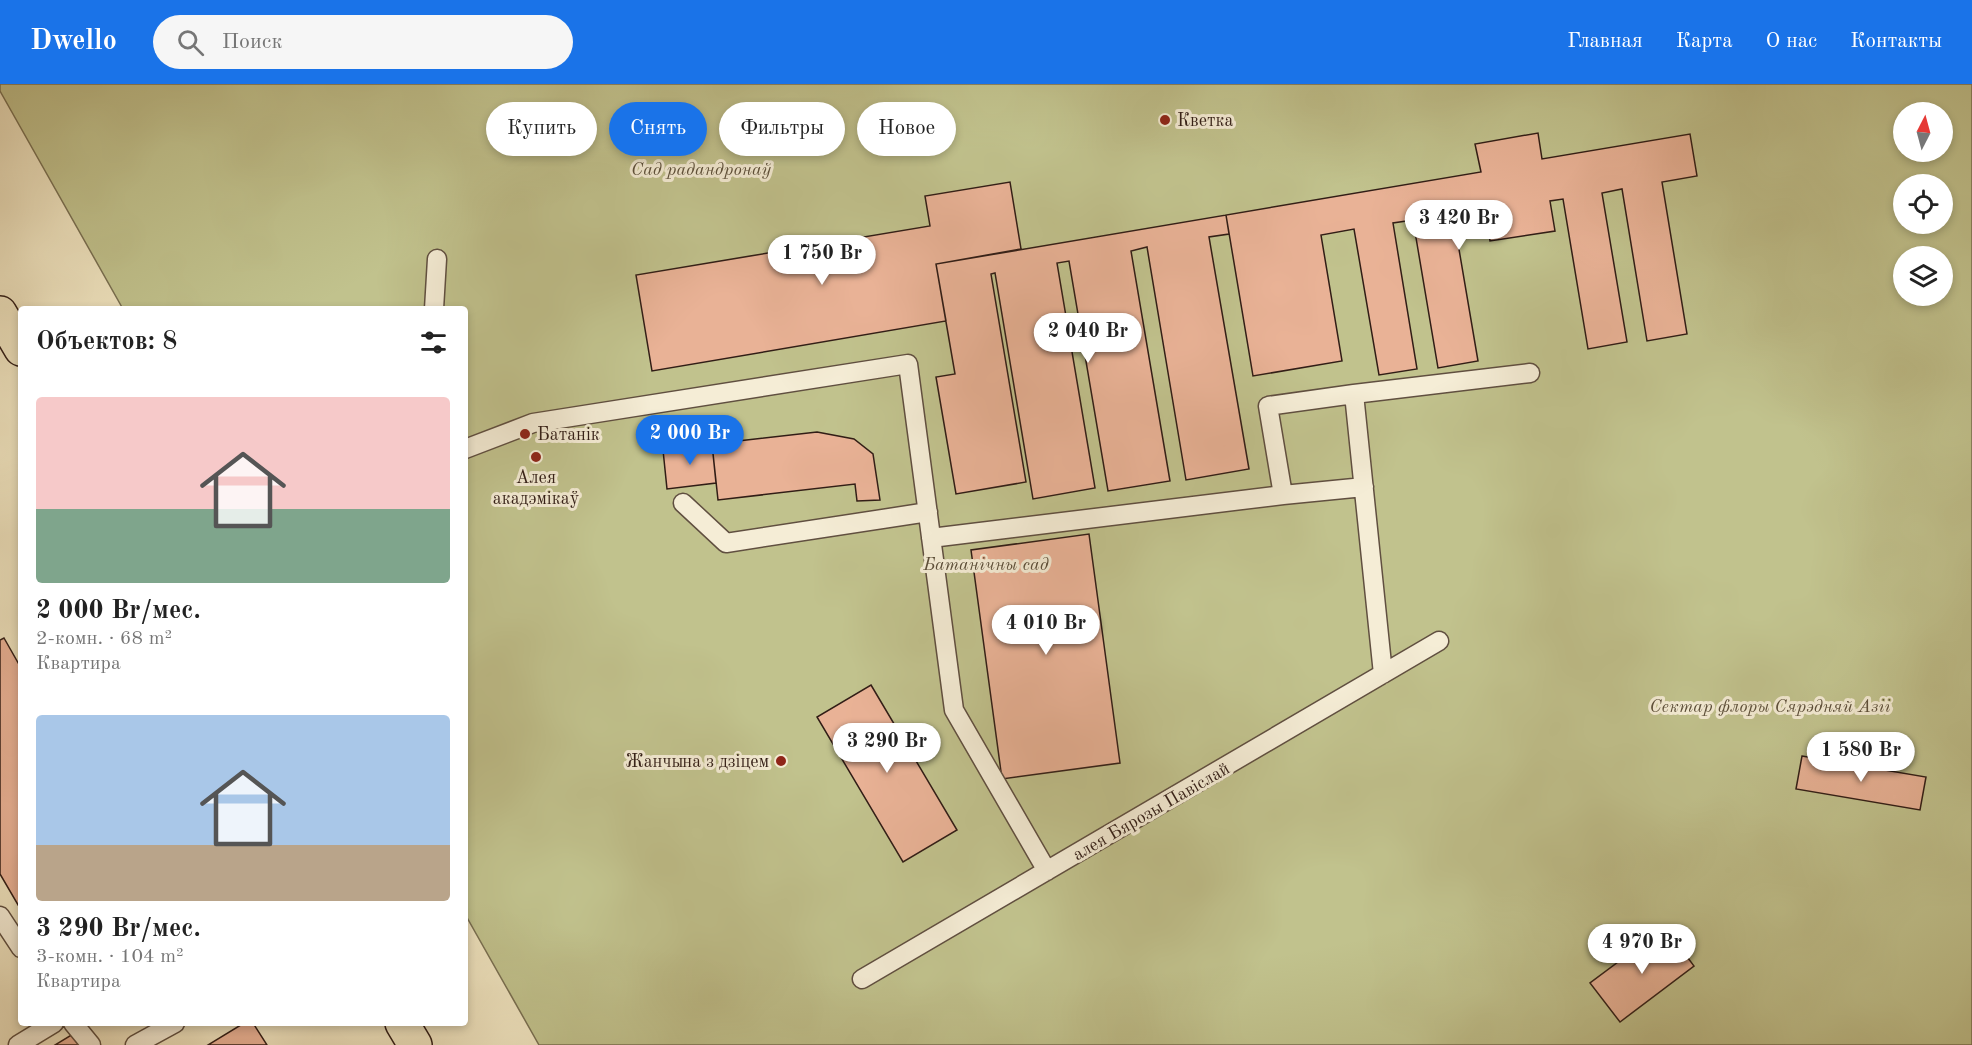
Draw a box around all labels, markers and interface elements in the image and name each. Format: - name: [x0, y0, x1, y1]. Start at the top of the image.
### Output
- search box: [153, 15, 573, 69]
- icon: search: [174, 26, 207, 59]
- text: Dwello: [30, 28, 117, 56]
- text: Поиск: [222, 31, 282, 53]
- text: Главная: [1567, 31, 1643, 52]
- text: Карта: [1676, 31, 1733, 52]
- text: О нас: [1766, 31, 1817, 52]
- text: Контакты: [1850, 31, 1942, 52]
- chip: Купить: [486, 102, 597, 156]
- chip: Снять: [609, 102, 707, 156]
- chip: Фильтры: [719, 102, 845, 156]
- chip: Новое: [857, 102, 956, 156]
- north arrow: [1893, 102, 1953, 162]
- map controls: [1893, 102, 1953, 306]
- place label: Кветка: [1177, 112, 1234, 130]
- marker: Кветка: [1158, 113, 1172, 127]
- park label: Сад радандронаў: [631, 161, 772, 179]
- button: locate: [1893, 174, 1953, 234]
- pin: 3 420 Br: [1397, 200, 1521, 251]
- text: 3 420 Br: [1419, 209, 1499, 229]
- pin: 1 750 Br: [760, 235, 884, 286]
- text: 1 750 Br: [782, 244, 862, 264]
- button: layers: [1893, 246, 1953, 306]
- pin: 2 040 Br: [1026, 313, 1150, 364]
- text: 2 040 Br: [1048, 322, 1128, 342]
- icon: filters: [417, 326, 450, 359]
- text: Объектов: 8: [36, 329, 177, 355]
- pin: 2 000 Br: [628, 415, 752, 466]
- text: 2 000 Br: [650, 424, 730, 444]
- place label: Батанік: [537, 426, 600, 444]
- marker: Батанік: [518, 427, 532, 441]
- icon: home: [189, 436, 297, 544]
- marker: Алея акадэмікаў: [529, 450, 543, 464]
- place label: Алея акадэмікаў: [493, 469, 580, 508]
- park label: Батанічны сад: [922, 556, 1049, 574]
- text: 2 000 Br/мес.: [36, 598, 201, 624]
- pin: 4 010 Br: [984, 605, 1108, 656]
- text: 4 010 Br: [1006, 614, 1086, 634]
- text: 2-комн. · 68 m²: [36, 629, 172, 649]
- text: Квартира: [36, 654, 121, 674]
- park label: Сектар флоры Сярэдняй Азіі: [1649, 698, 1891, 716]
- pin: 3 290 Br: [825, 723, 949, 774]
- text: 3 290 Br: [847, 732, 927, 752]
- pin: 1 580 Br: [1799, 732, 1923, 783]
- text: 1 580 Br: [1821, 741, 1901, 761]
- place label: Жанчына з дзіцем: [626, 753, 769, 771]
- icon: home: [189, 754, 297, 862]
- marker: Жанчына з дзіцем: [774, 754, 788, 768]
- street label: алея Бярозы Павіслай: [1070, 760, 1233, 864]
- text: 3 290 Br/мес.: [36, 916, 201, 942]
- pin: 4 970 Br: [1580, 924, 1704, 975]
- text: 4 970 Br: [1602, 933, 1682, 953]
- text: 3-комн. · 104 m²: [36, 947, 184, 967]
- text: Квартира: [36, 972, 121, 992]

